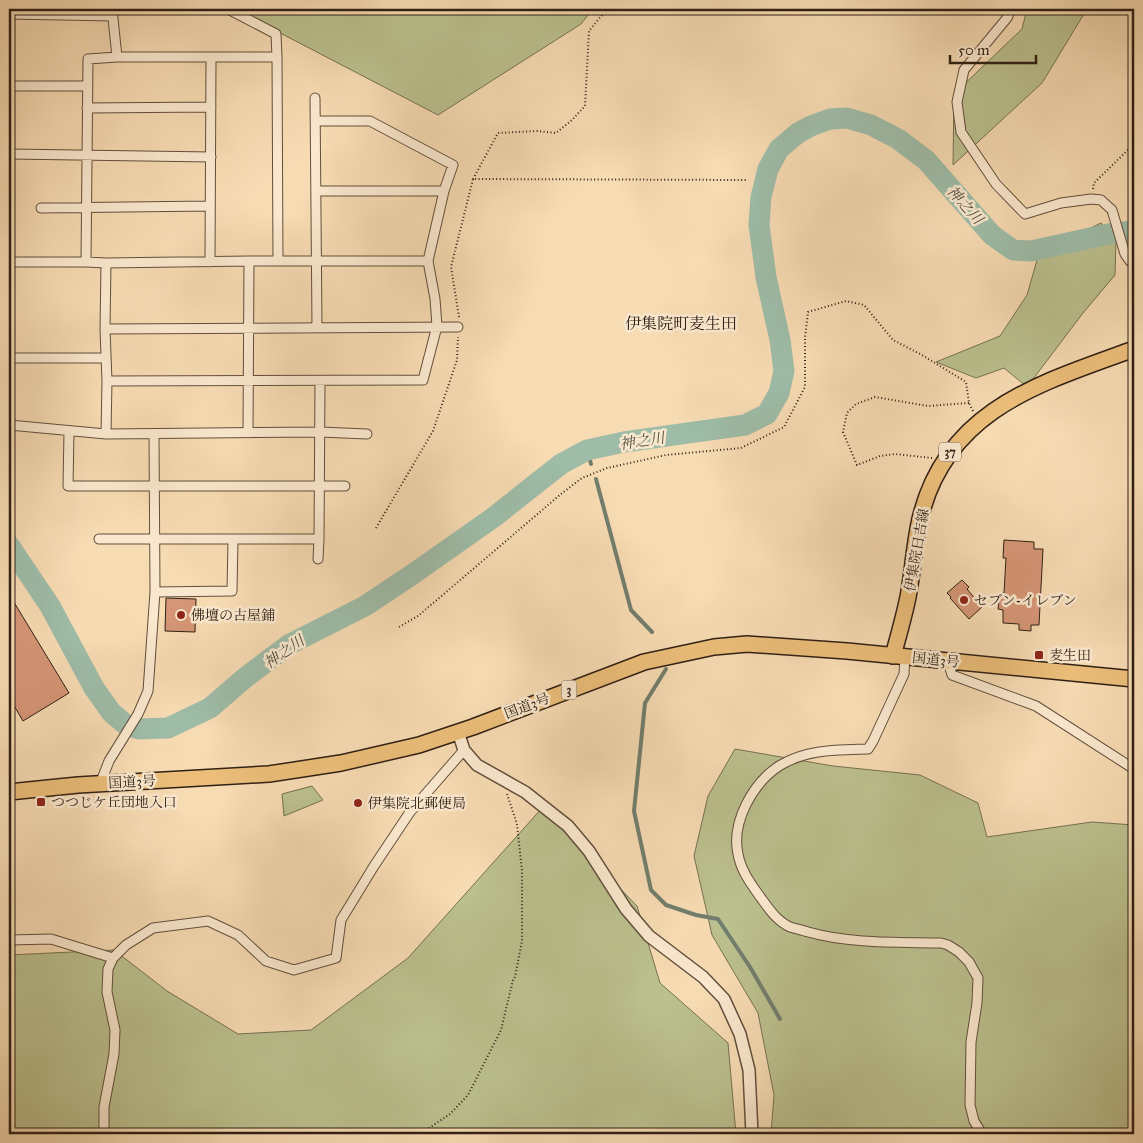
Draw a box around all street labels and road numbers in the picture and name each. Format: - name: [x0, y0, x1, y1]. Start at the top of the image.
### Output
- road number: 37: [939, 442, 961, 462]
- street label: 伊集院日吉線: [901, 507, 933, 593]
- street label: 国道3号: [911, 649, 961, 671]
- road number: 3: [562, 680, 576, 700]
- street label: 国道3号: [502, 690, 552, 722]
- street label: 国道3号: [108, 772, 156, 792]

